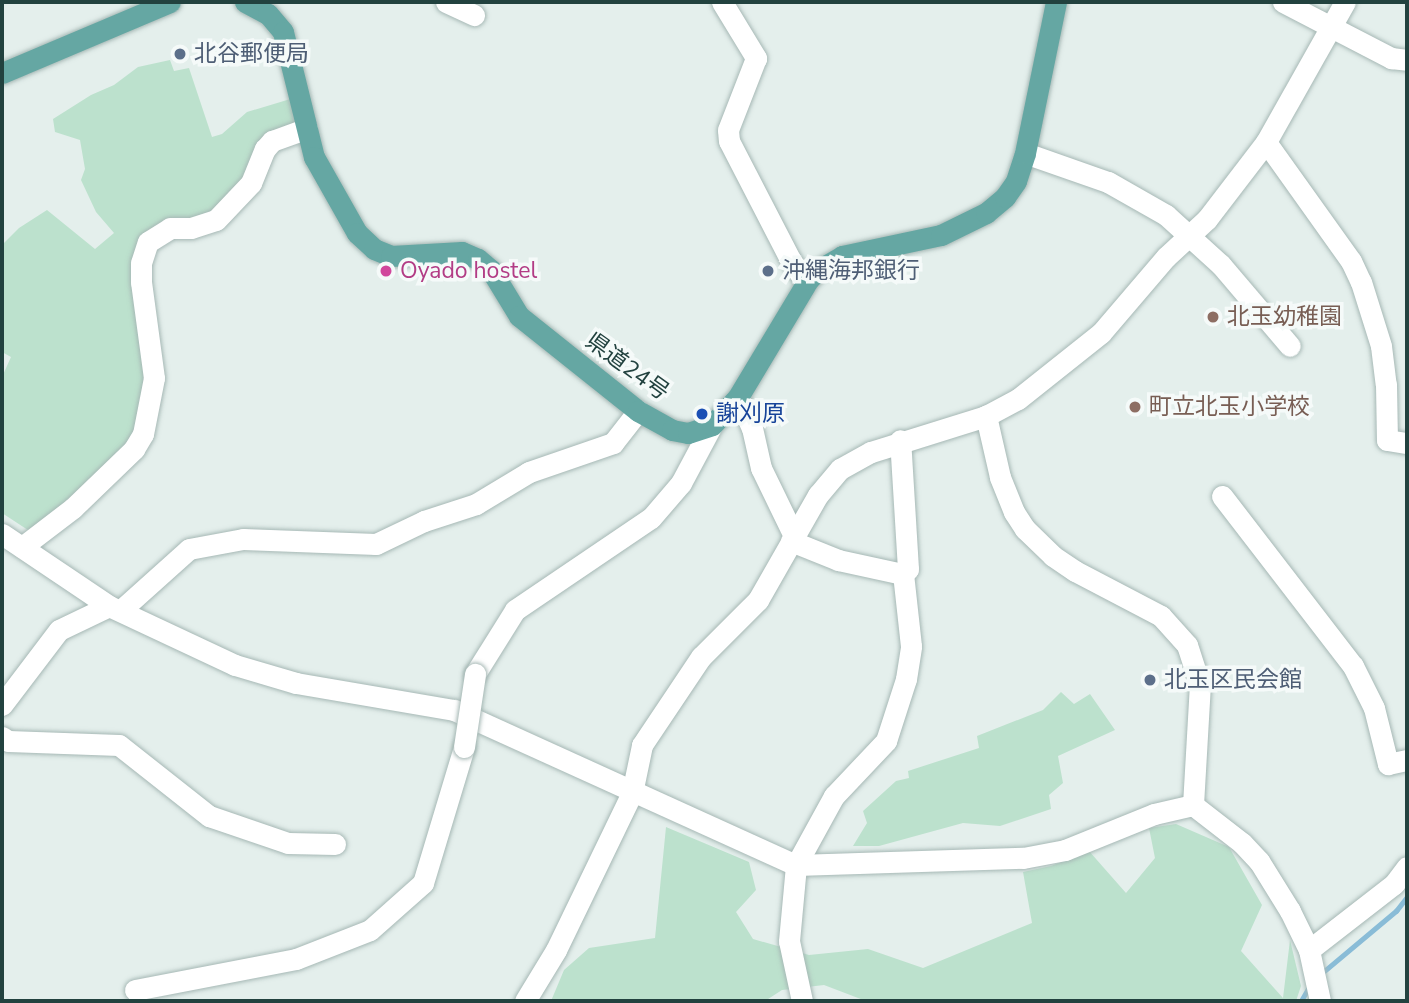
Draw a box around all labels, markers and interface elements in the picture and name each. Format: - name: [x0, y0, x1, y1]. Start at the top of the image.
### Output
- place label: 北谷郵便局: [194, 40, 309, 68]
- marker: 北谷郵便局: [172, 46, 188, 62]
- place label: Oyado hostel: [400, 257, 537, 285]
- place label: 沖縄海邦銀行: [782, 257, 920, 285]
- marker: Oyado hostel: [378, 263, 394, 279]
- marker: 沖縄海邦銀行: [760, 263, 776, 279]
- place label: 北玉幼稚園: [1227, 303, 1342, 331]
- marker: 北玉幼稚園: [1205, 309, 1221, 325]
- street label: 県道24号: [580, 327, 674, 407]
- place label: 町立北玉小学校: [1149, 393, 1310, 421]
- marker: 町立北玉小学校: [1127, 399, 1143, 415]
- place label: 謝刈原: [716, 400, 785, 428]
- marker: 謝刈原: [694, 406, 710, 422]
- place label: 北玉区民会館: [1164, 666, 1302, 694]
- marker: 北玉区民会館: [1142, 672, 1158, 688]

